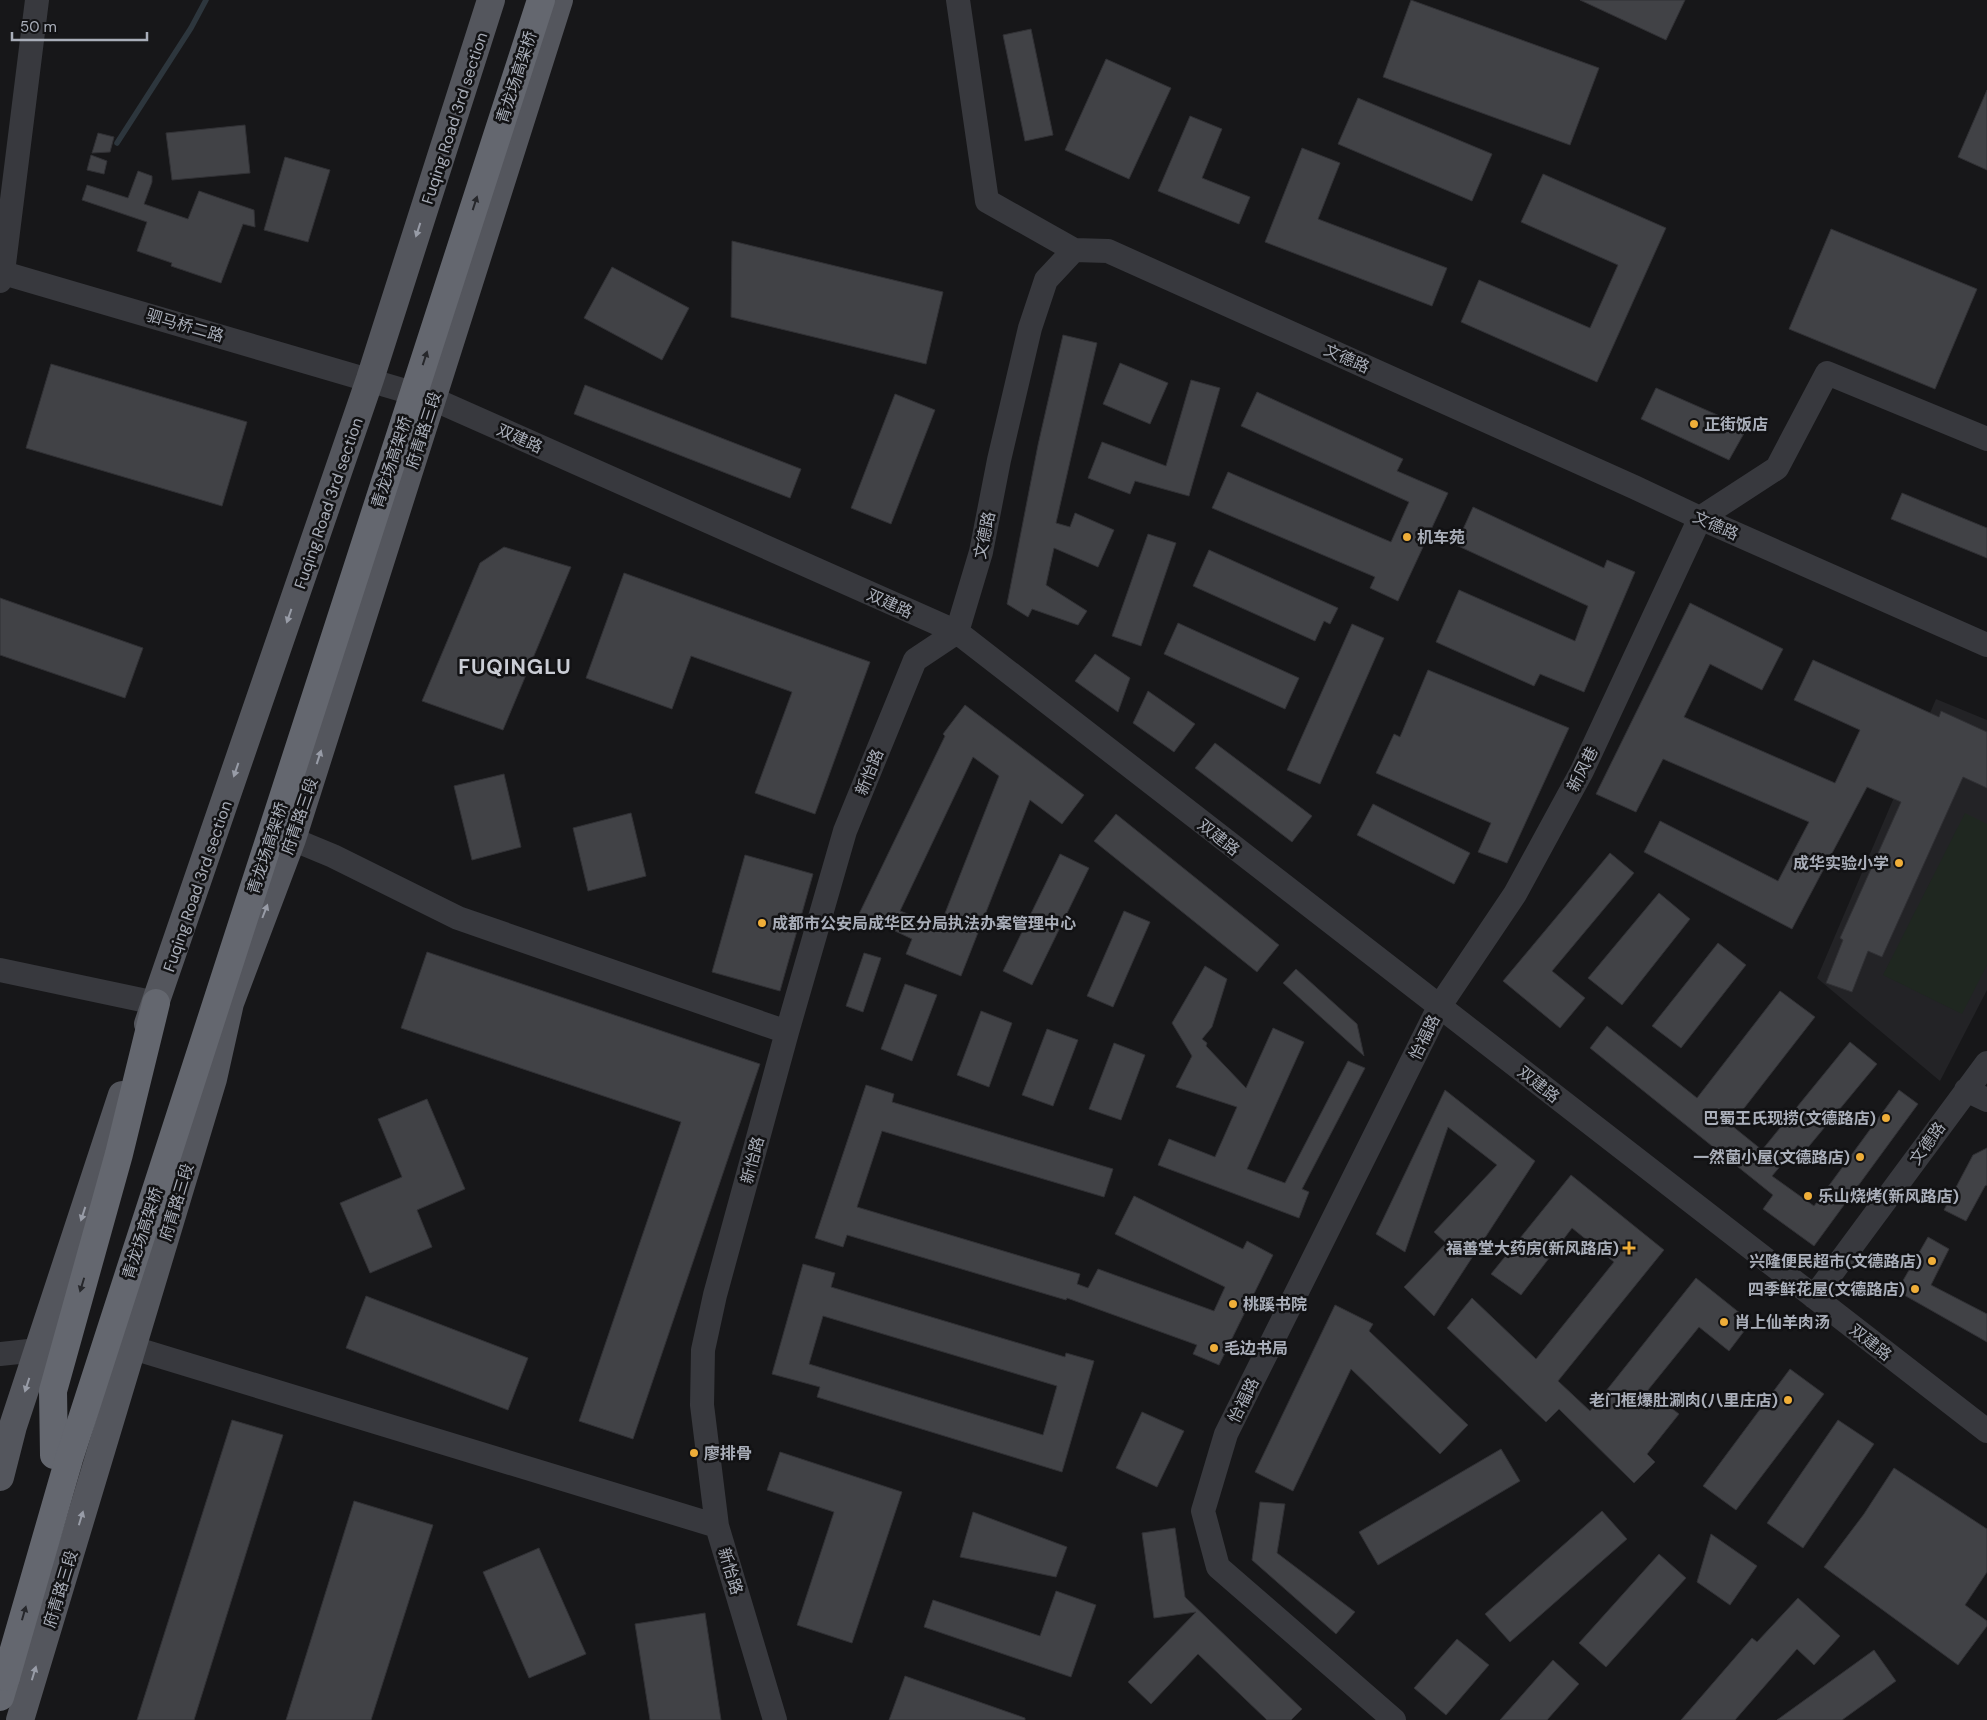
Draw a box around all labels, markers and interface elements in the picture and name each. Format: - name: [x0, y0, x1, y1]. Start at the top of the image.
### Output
- scale bar: [12, 10, 148, 42]
- text: 50 m: [20, 17, 57, 37]
- street label: 青龙场高架桥: [492, 28, 541, 126]
- street label: Fuqing Road 3rd section: [417, 29, 492, 207]
- one-way arrow: [472, 196, 480, 211]
- one-way arrow: [414, 223, 422, 238]
- street label: 驷马桥二路: [144, 304, 226, 347]
- street label: 文德路: [1321, 339, 1373, 378]
- one-way arrow: [421, 350, 429, 365]
- street label: 府青路三段: [401, 389, 446, 471]
- street label: 青龙场高架桥: [367, 413, 416, 511]
- place label: 正街饭店: [1704, 414, 1768, 435]
- street label: Fuqing Road 3rd section: [289, 415, 368, 592]
- marker: 正街饭店: [1688, 418, 1700, 430]
- street label: 双建路: [494, 419, 546, 458]
- street label: 文德路: [1690, 506, 1742, 545]
- street label: 文德路: [969, 509, 1000, 561]
- place label: 机车苑: [1417, 527, 1465, 548]
- marker: 机车苑: [1401, 531, 1413, 543]
- street label: 双建路: [864, 584, 916, 623]
- one-way arrow: [285, 609, 292, 624]
- district label: FUQINGLU: [458, 653, 572, 681]
- street label: 新风巷: [1562, 743, 1603, 795]
- street label: 新怡路: [851, 746, 888, 798]
- one-way arrow: [315, 749, 323, 764]
- one-way arrow: [232, 763, 240, 778]
- street label: 府青路三段: [277, 775, 322, 857]
- street label: Fuqing Road 3rd section: [158, 798, 237, 975]
- street label: 青龙场高架桥: [243, 799, 292, 897]
- street label: 双建路: [1193, 814, 1244, 860]
- place label: 成华实验小学: [1793, 853, 1889, 874]
- marker: 成华实验小学: [1893, 857, 1905, 869]
- one-way arrow: [262, 903, 269, 918]
- place label: 成都市公安局成华区分局执法办案管理中心: [772, 913, 1076, 934]
- marker: 成都市公安局成华区分局执法办案管理中心: [756, 917, 768, 929]
- street label: 怡福路: [1404, 1011, 1444, 1063]
- street label: 双建路: [1513, 1061, 1564, 1107]
- place label: 巴蜀王氏现捞(文德路店): [1703, 1108, 1876, 1129]
- marker: 巴蜀王氏现捞(文德路店): [1880, 1112, 1892, 1124]
- street label: 文德路: [1905, 1118, 1950, 1169]
- street label: 新怡路: [736, 1134, 769, 1186]
- place label: 一然菌小屋(文德路店): [1693, 1147, 1850, 1168]
- marker: 一然菌小屋(文德路店): [1854, 1151, 1866, 1163]
- street label: 府青路三段: [155, 1161, 198, 1243]
- street label: 青龙场高架桥: [118, 1184, 167, 1282]
- place label: 乐山烧烤(新风路店): [1818, 1186, 1959, 1207]
- marker: 乐山烧烤(新风路店): [1802, 1190, 1814, 1202]
- one-way arrow: [79, 1207, 86, 1222]
- place label: 福善堂大药房(新风路店): [1446, 1238, 1619, 1259]
- marker: 福善堂大药房(新风路店): [1623, 1242, 1635, 1254]
- place label: 兴隆便民超市(文德路店): [1749, 1251, 1922, 1272]
- marker: 兴隆便民超市(文德路店): [1926, 1255, 1938, 1267]
- one-way arrow: [78, 1277, 86, 1292]
- place label: 四季鲜花屋(文德路店): [1748, 1279, 1905, 1300]
- marker: 四季鲜花屋(文德路店): [1909, 1283, 1921, 1295]
- place label: 桃蹊书院: [1243, 1294, 1307, 1315]
- marker: 桃蹊书院: [1227, 1298, 1239, 1310]
- place label: 肖上仙羊肉汤: [1734, 1312, 1830, 1333]
- marker: 肖上仙羊肉汤: [1718, 1316, 1730, 1328]
- street label: 双建路: [1845, 1319, 1896, 1365]
- place label: 毛边书局: [1224, 1338, 1288, 1359]
- marker: 毛边书局: [1208, 1342, 1220, 1354]
- street label: 怡福路: [1223, 1374, 1263, 1426]
- one-way arrow: [22, 1378, 30, 1393]
- place label: 老门框爆肚涮肉(八里庄店): [1589, 1390, 1778, 1411]
- marker: 老门框爆肚涮肉(八里庄店): [1782, 1394, 1794, 1406]
- place label: 廖排骨: [704, 1443, 752, 1464]
- marker: 廖排骨: [688, 1447, 700, 1459]
- one-way arrow: [78, 1510, 86, 1525]
- street label: 新怡路: [713, 1545, 748, 1597]
- street label: 府青路三段: [39, 1548, 82, 1630]
- one-way arrow: [21, 1605, 29, 1620]
- one-way arrow: [31, 1666, 38, 1681]

